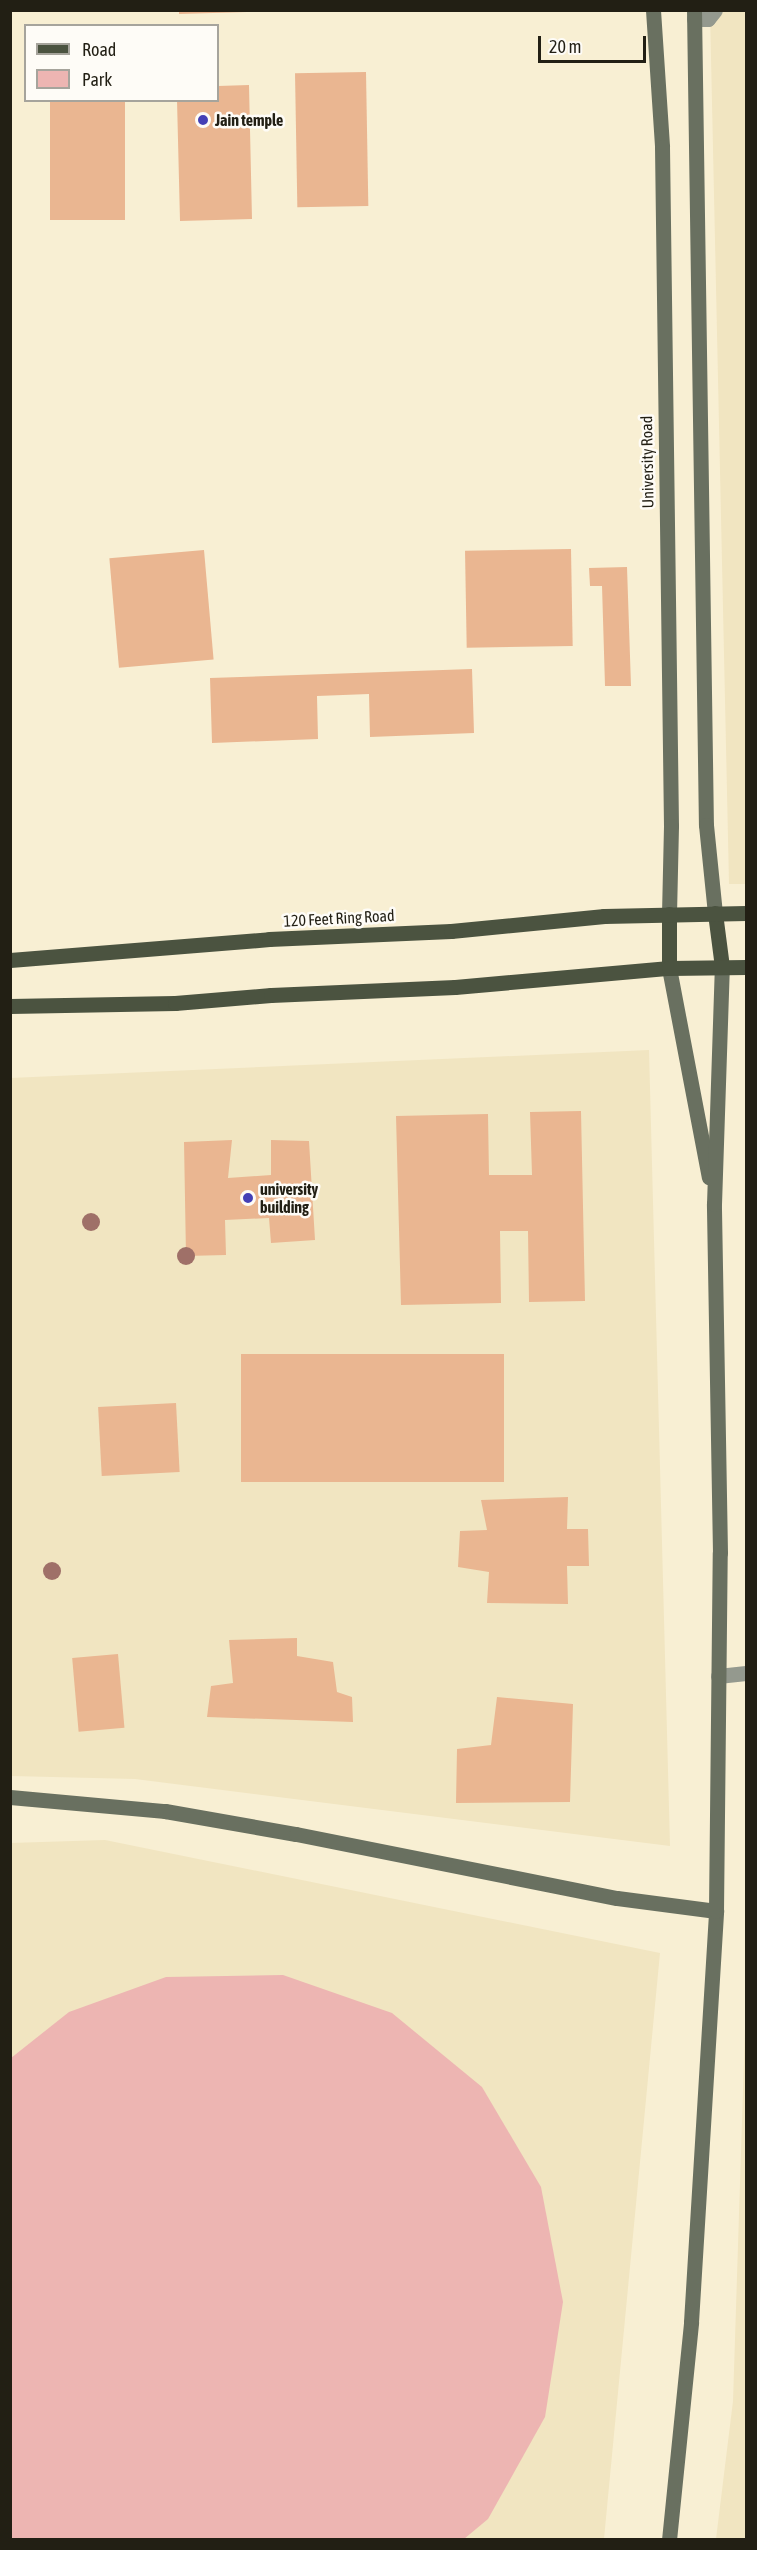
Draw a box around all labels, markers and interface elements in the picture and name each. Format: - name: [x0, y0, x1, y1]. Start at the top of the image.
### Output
- legend: [24, 24, 219, 102]
- scale bar: [541, 24, 649, 62]
- text: 20 m: [549, 36, 581, 57]
- text: Road: [82, 39, 116, 60]
- text: Park: [82, 69, 112, 90]
- place label: Jain temple: [215, 110, 283, 130]
- marker: Jain temple: [196, 113, 210, 127]
- street label: University Road: [637, 416, 657, 508]
- street label: 120 Feet Ring Road: [283, 906, 395, 930]
- place label: university building: [260, 1179, 318, 1217]
- marker: university building: [241, 1191, 255, 1205]

